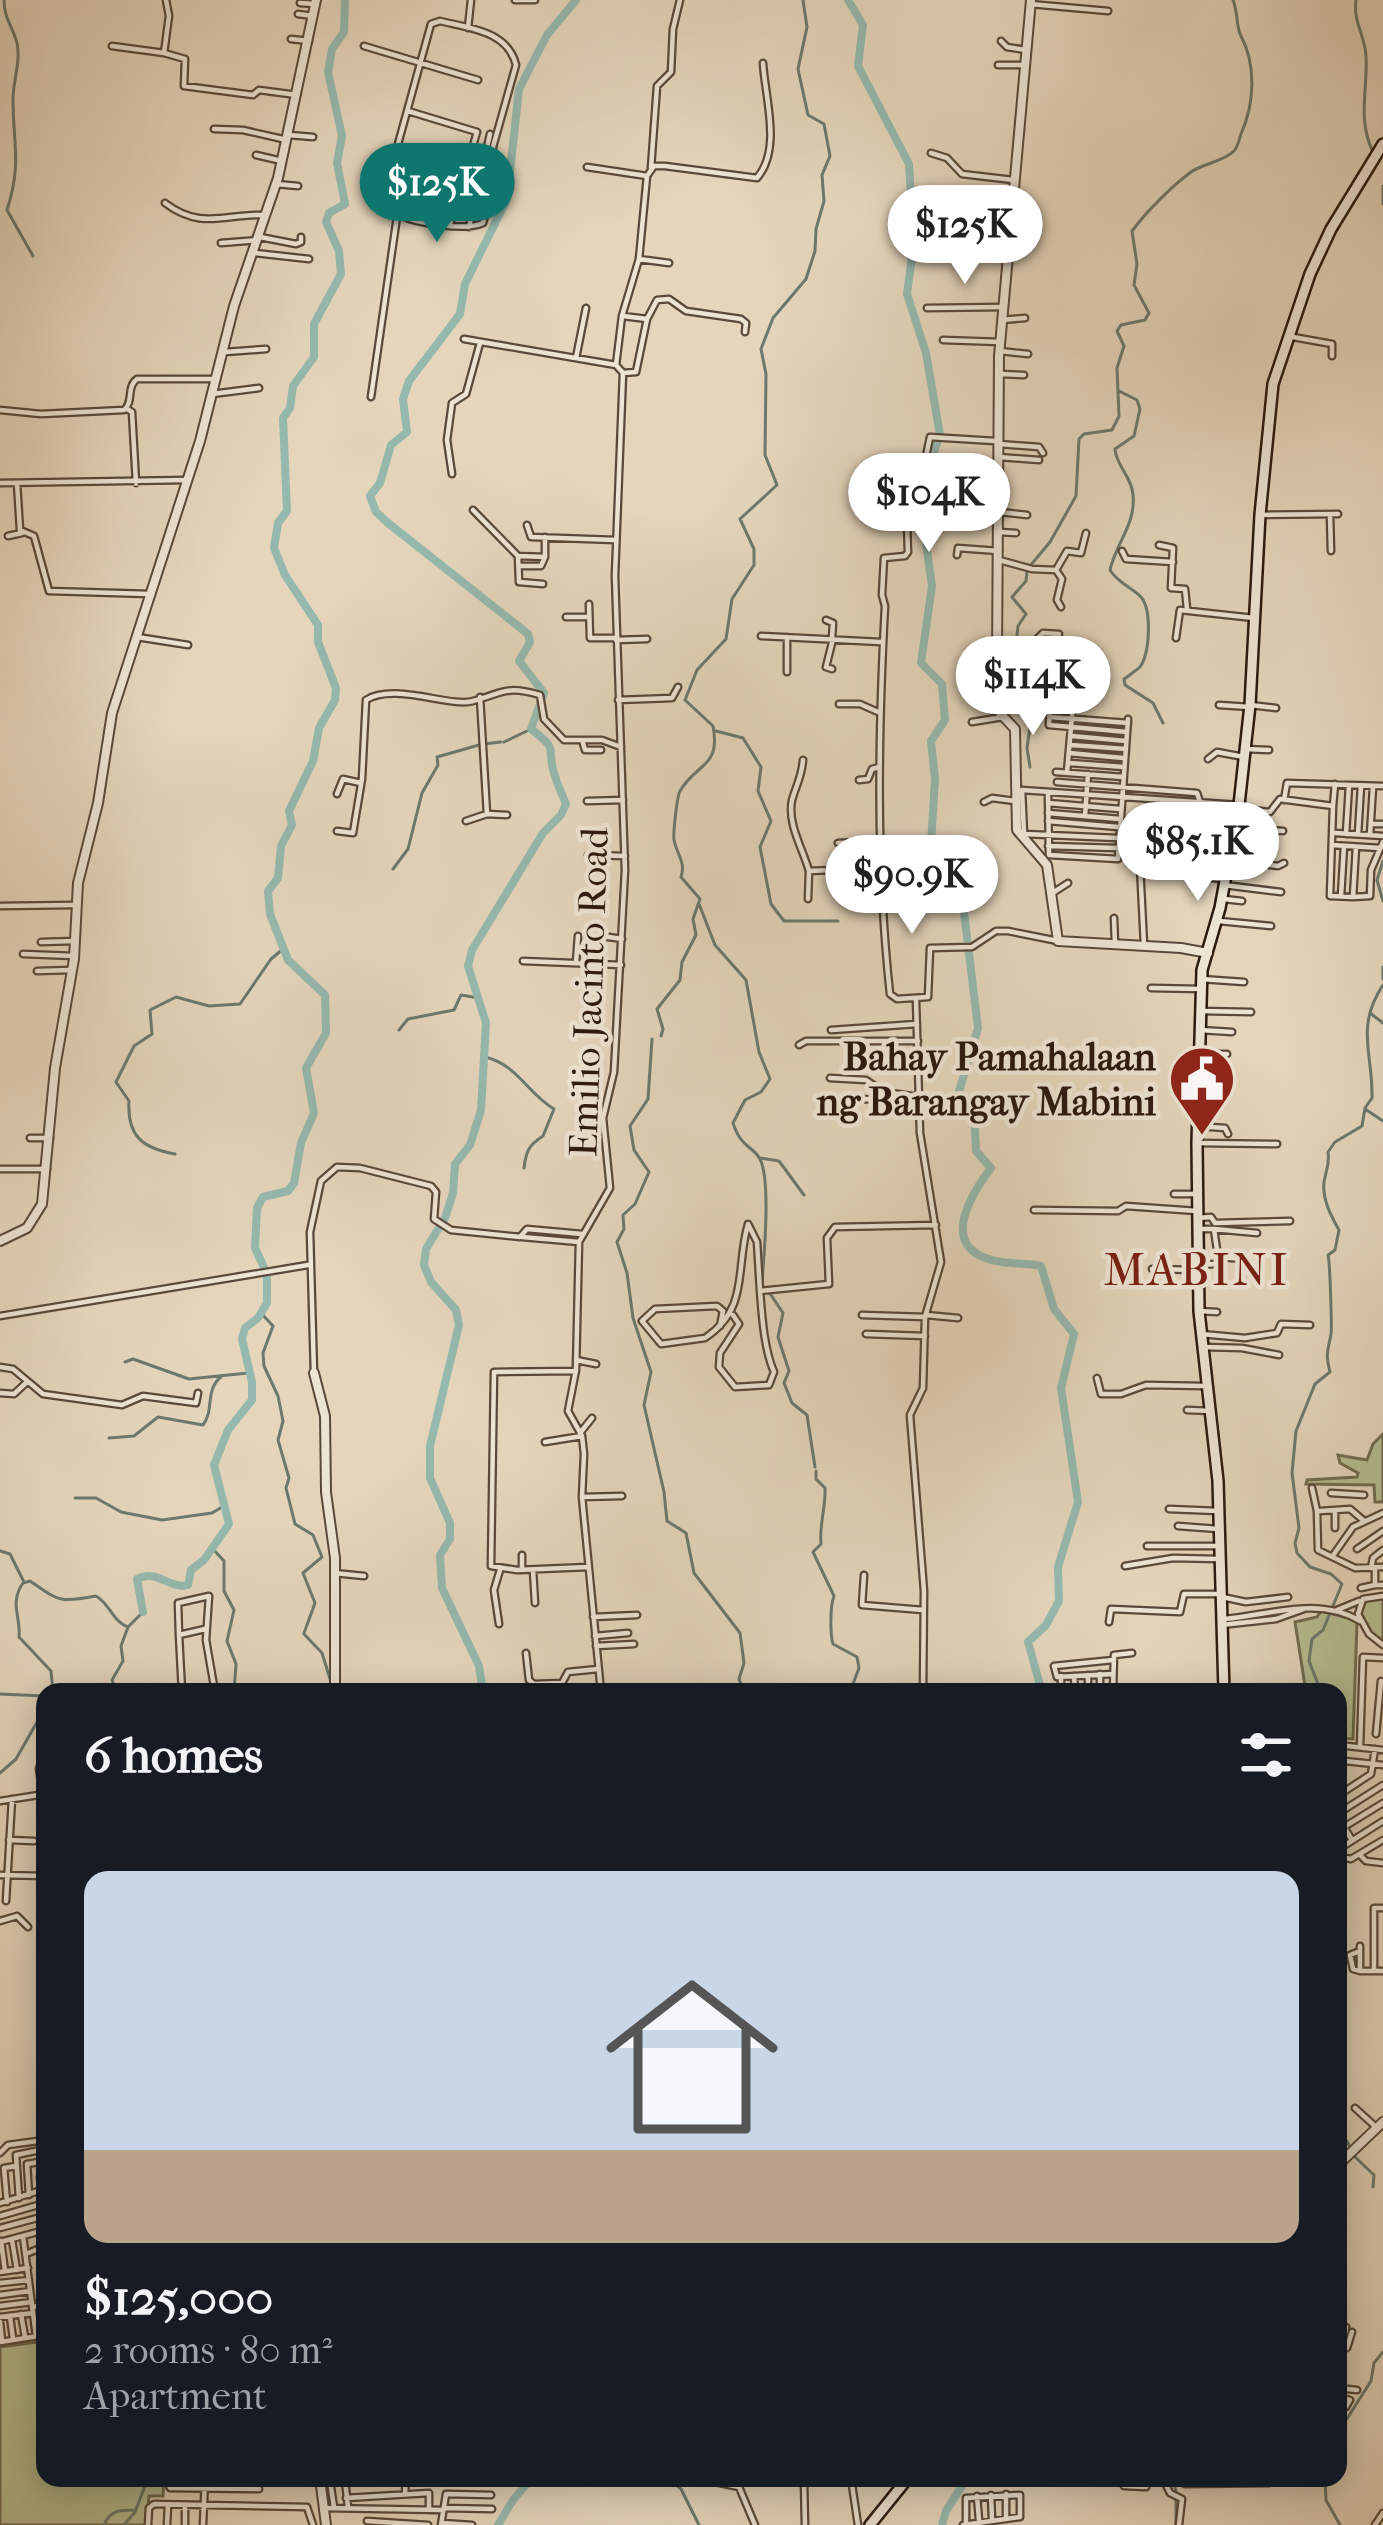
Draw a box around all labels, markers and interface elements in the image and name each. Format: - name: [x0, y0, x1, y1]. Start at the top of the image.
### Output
- pin: $125K: [353, 143, 521, 245]
- text: $125K: [387, 159, 487, 205]
- pin: $125K: [881, 185, 1049, 287]
- text: $125K: [915, 201, 1015, 247]
- pin: $104K: [845, 453, 1013, 555]
- text: $104K: [875, 469, 983, 515]
- pin: $114K: [949, 636, 1117, 738]
- text: $114K: [983, 652, 1083, 698]
- pin: $85.1K: [1100, 802, 1296, 904]
- text: $85.1K: [1144, 818, 1252, 864]
- street label: Emilio Jacinto Road: [560, 826, 618, 1158]
- pin: $90.9K: [814, 835, 1010, 937]
- text: $90.9K: [852, 851, 972, 897]
- place label: Bahay Pamahalaan ng Barangay Mabini: [817, 1034, 1156, 1125]
- public building icon: Bahay Pamahalaan ng Barangay Mabini: [1167, 1044, 1237, 1138]
- district label: MABINI: [1104, 1244, 1290, 1297]
- icon: filters: [1233, 1722, 1299, 1788]
- text: 6 homes: [84, 1725, 263, 1785]
- icon: home: [584, 1949, 800, 2165]
- text: $125,000: [84, 2267, 274, 2327]
- text: 2 rooms · 80 m²: [84, 2327, 332, 2373]
- text: Apartment: [84, 2373, 267, 2419]

